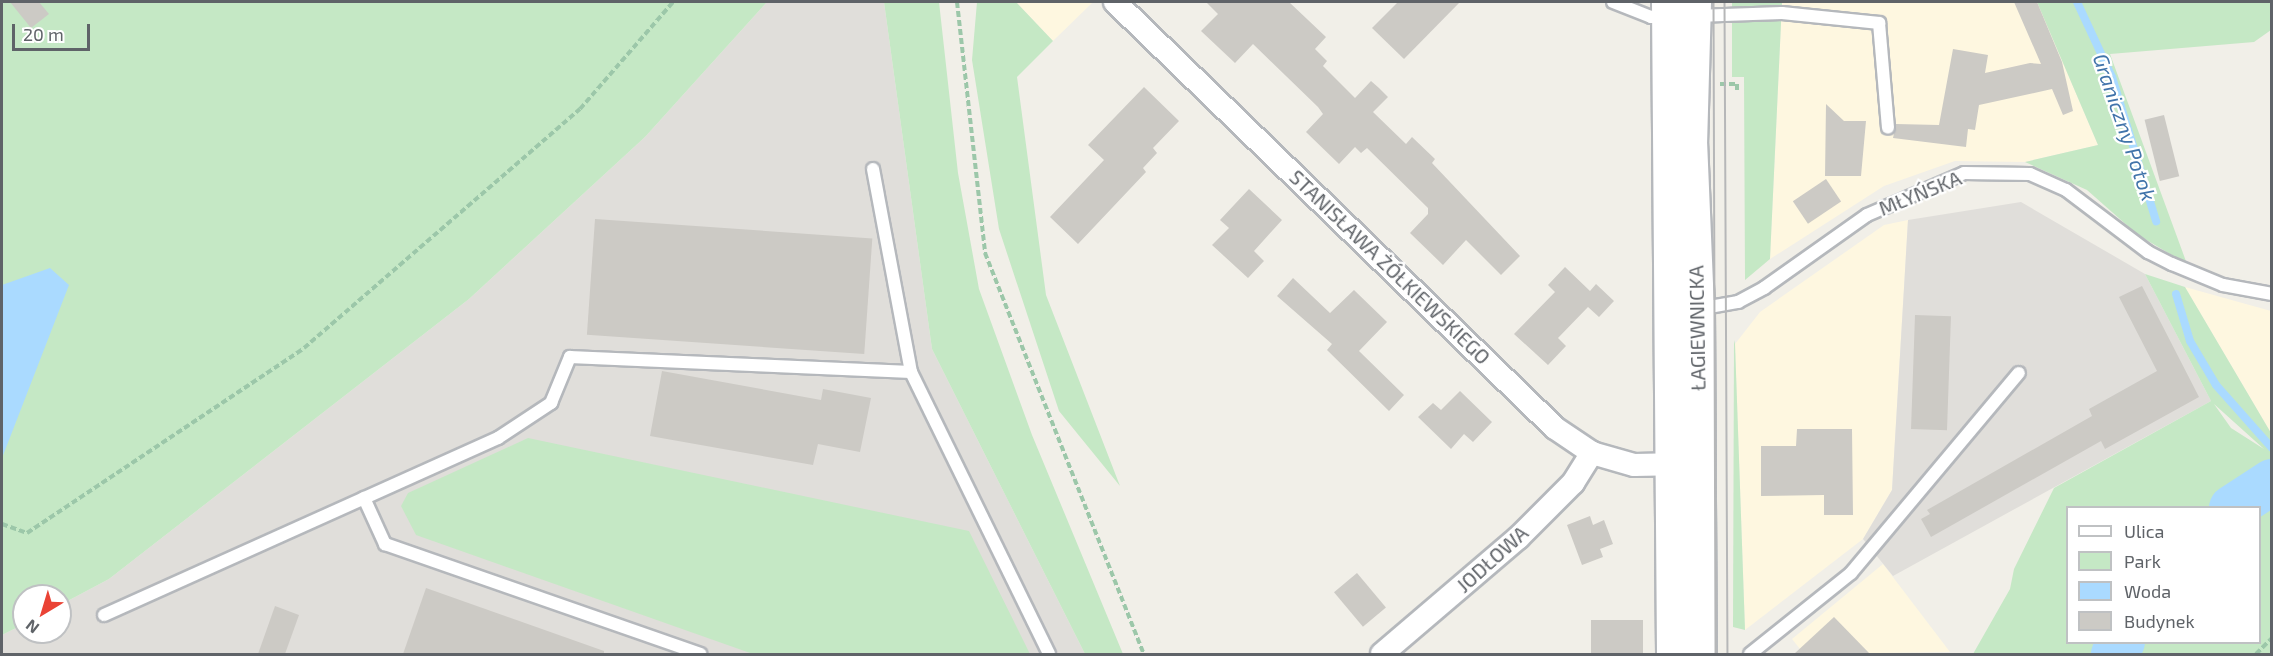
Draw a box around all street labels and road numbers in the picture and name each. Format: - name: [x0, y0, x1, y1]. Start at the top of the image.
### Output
- street label: STANISŁAWA ŻÓŁKIEWSKIEGO: [1285, 165, 1495, 369]
- street label: MŁYŃSKA: [1875, 166, 1965, 220]
- street label: ŁAGIEWNICKA: [1684, 265, 1710, 391]
- street label: JODŁOWA: [1451, 521, 1533, 597]

